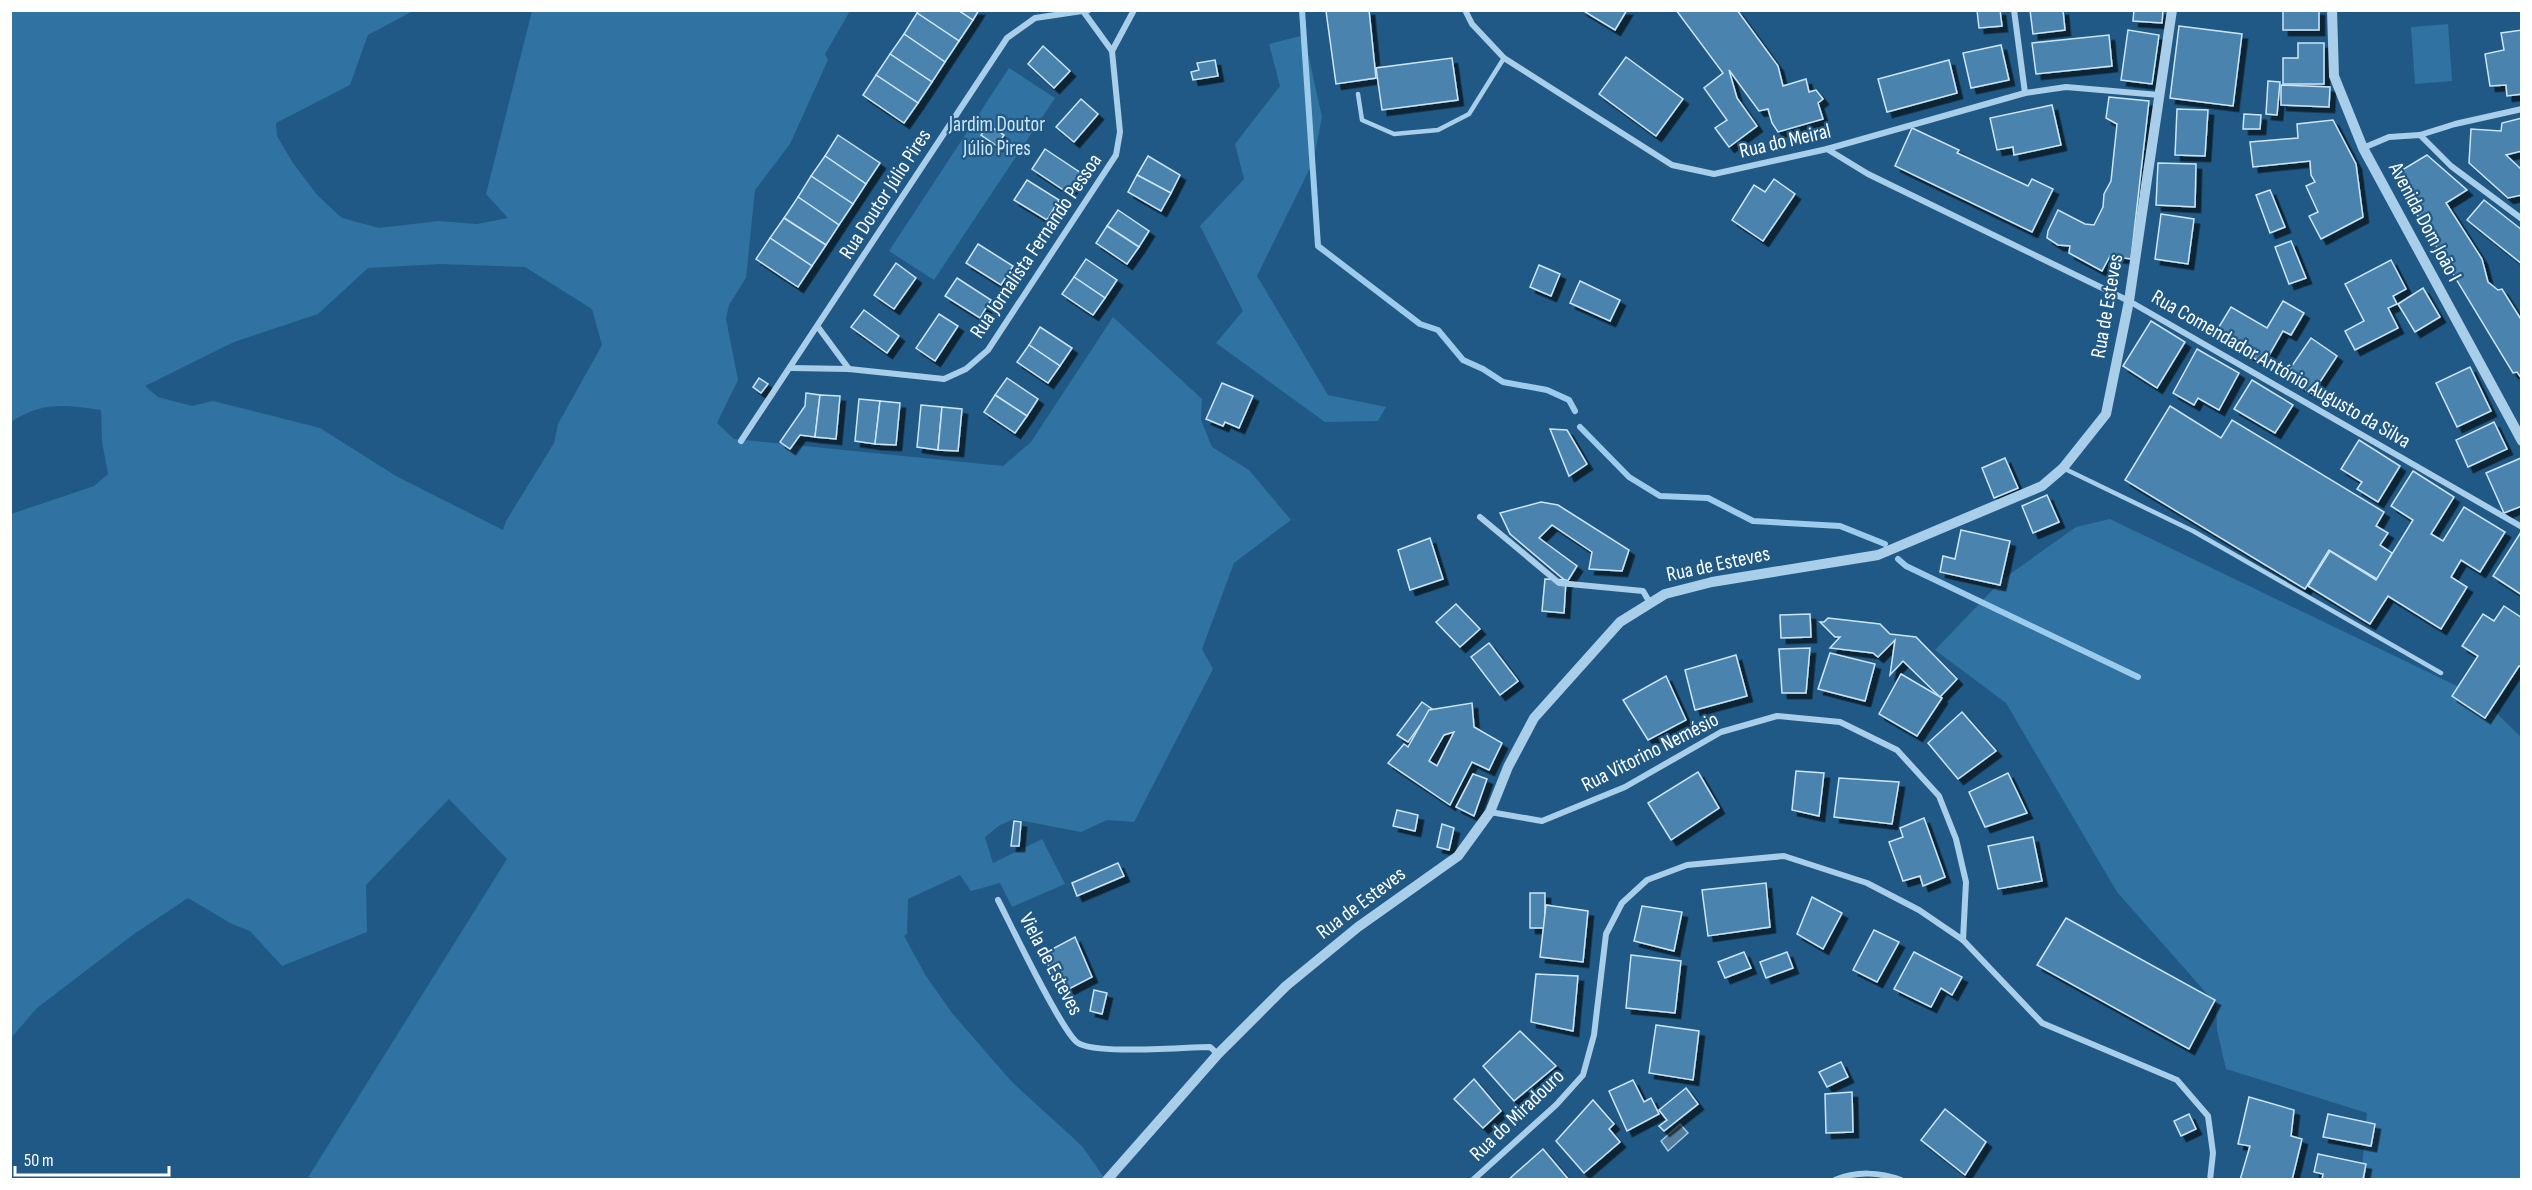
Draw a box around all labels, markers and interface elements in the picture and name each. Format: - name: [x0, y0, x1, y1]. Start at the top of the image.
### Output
- park label: Jardim Doutor Júlio Pires: [948, 112, 1045, 161]
- street label: Rua do Meiral: [1737, 118, 1833, 164]
- street label: Rua Doutor Júlio Pires: [834, 124, 936, 264]
- street label: Rua Jornalista Fernando Pessoa: [965, 149, 1107, 343]
- street label: Avenida Dom João I: [2383, 157, 2467, 286]
- street label: Rua de Esteves: [2086, 252, 2128, 360]
- street label: Rua Comendador António Augusto da Silva: [2147, 284, 2415, 454]
- street label: Rua de Esteves: [1664, 541, 1772, 587]
- street label: Rua Vitorino Nemésio: [1577, 707, 1723, 797]
- street label: Rua de Esteves: [1312, 861, 1410, 945]
- street label: Viela de Esteves: [1014, 909, 1088, 1019]
- street label: Rua do Miradouro: [1465, 1064, 1569, 1166]
- scale bar: [15, 1139, 170, 1177]
- text: 50 m: [24, 1150, 54, 1171]

